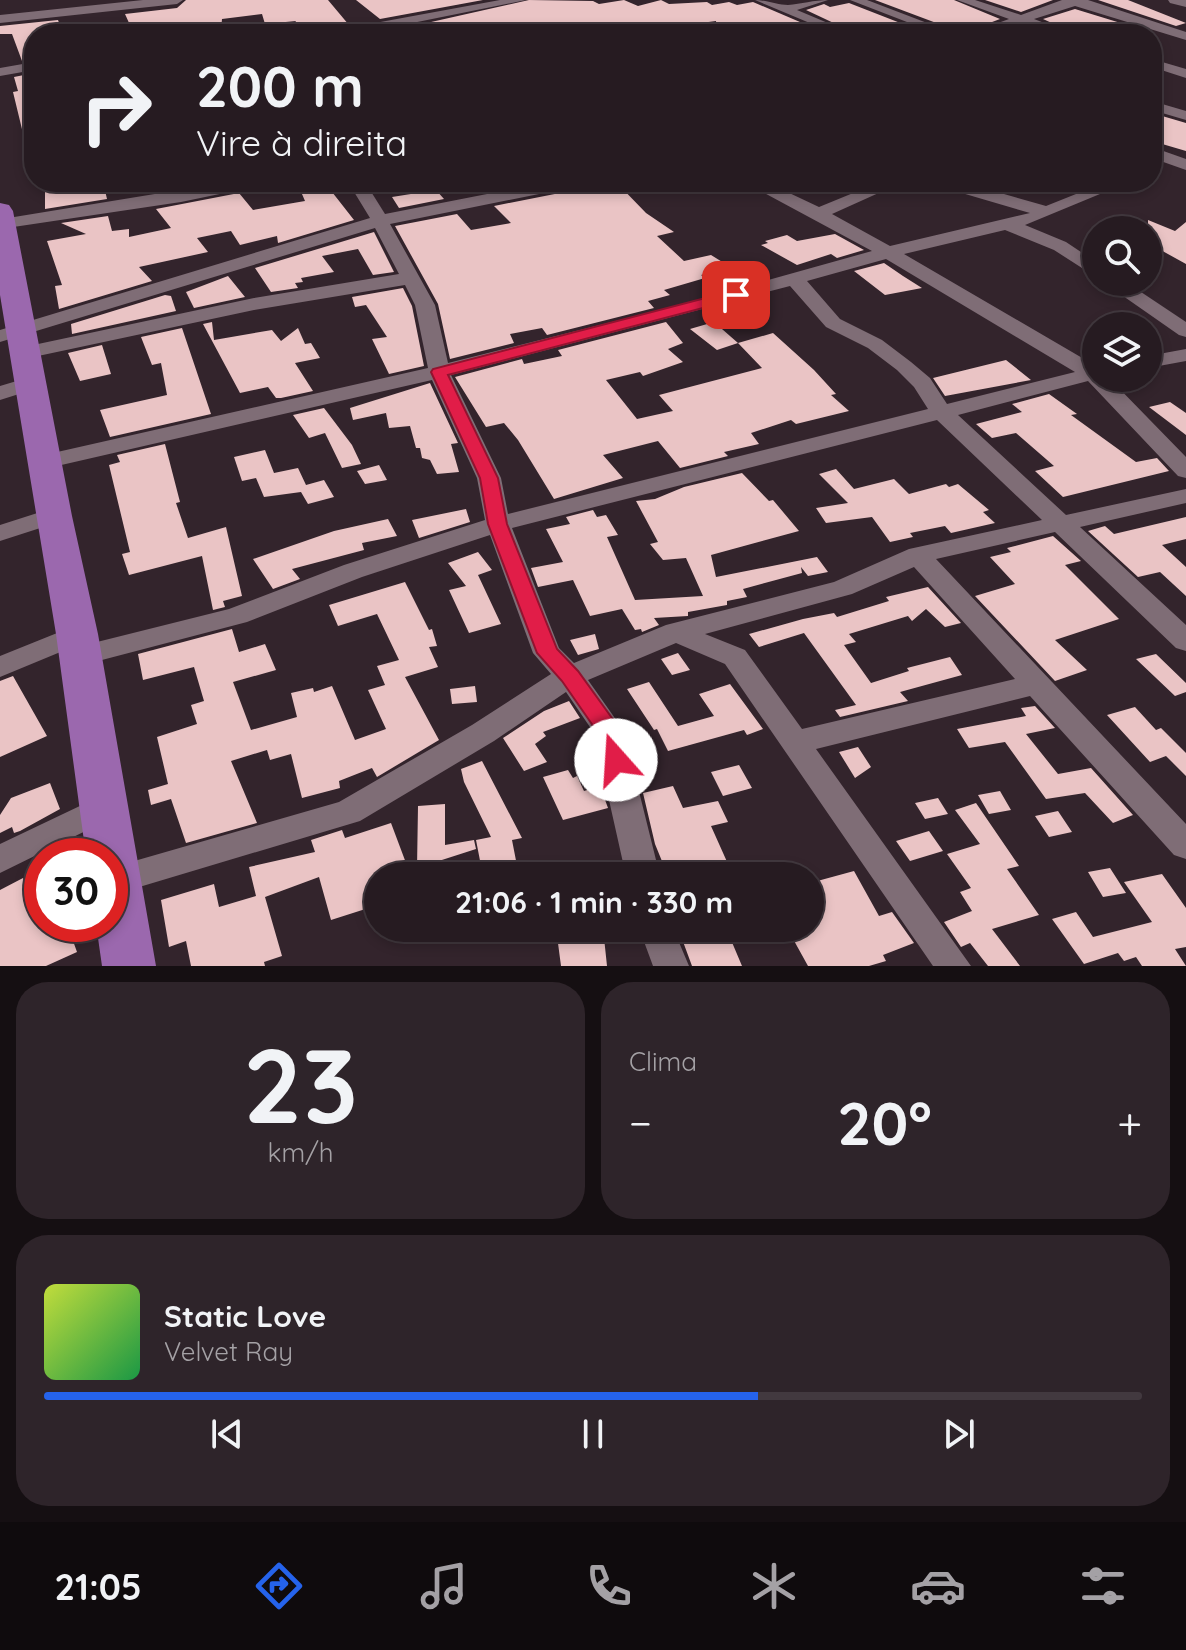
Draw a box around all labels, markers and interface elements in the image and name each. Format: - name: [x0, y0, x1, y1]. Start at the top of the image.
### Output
- text: 200 m: [196, 51, 364, 121]
- icon: right: [64, 56, 168, 160]
- text: Vire à direita: [196, 120, 407, 165]
- map controls: [1082, 216, 1162, 392]
- button: search: [1082, 216, 1162, 296]
- pin: [702, 261, 770, 329]
- icon: arrive: [714, 273, 758, 317]
- button: layers: [1082, 312, 1162, 392]
- position arrow: [574, 718, 658, 802]
- speed limit sign: 30: [24, 838, 128, 942]
- text: 21:06 · 1 min · 330 m: [455, 883, 733, 921]
- text: 23: [243, 1019, 358, 1149]
- text: Clima: [629, 1045, 697, 1078]
- text: 20°: [837, 1085, 932, 1160]
- text: −: [629, 1095, 652, 1150]
- text: +: [1117, 1095, 1142, 1150]
- text: km/h: [268, 1136, 333, 1169]
- text: Static Love: [164, 1297, 326, 1335]
- text: Velvet Ray: [164, 1335, 293, 1368]
- icon: previous: [205, 1412, 249, 1456]
- icon: pause: [571, 1412, 615, 1456]
- icon: next: [937, 1412, 981, 1456]
- icon: directions: [251, 1558, 307, 1614]
- icon: music: [416, 1558, 472, 1614]
- icon: phone: [581, 1558, 637, 1614]
- icon: climate: [746, 1558, 802, 1614]
- icon: car: [910, 1558, 966, 1614]
- icon: filters: [1075, 1558, 1131, 1614]
- text: 21:05: [54, 1564, 142, 1609]

